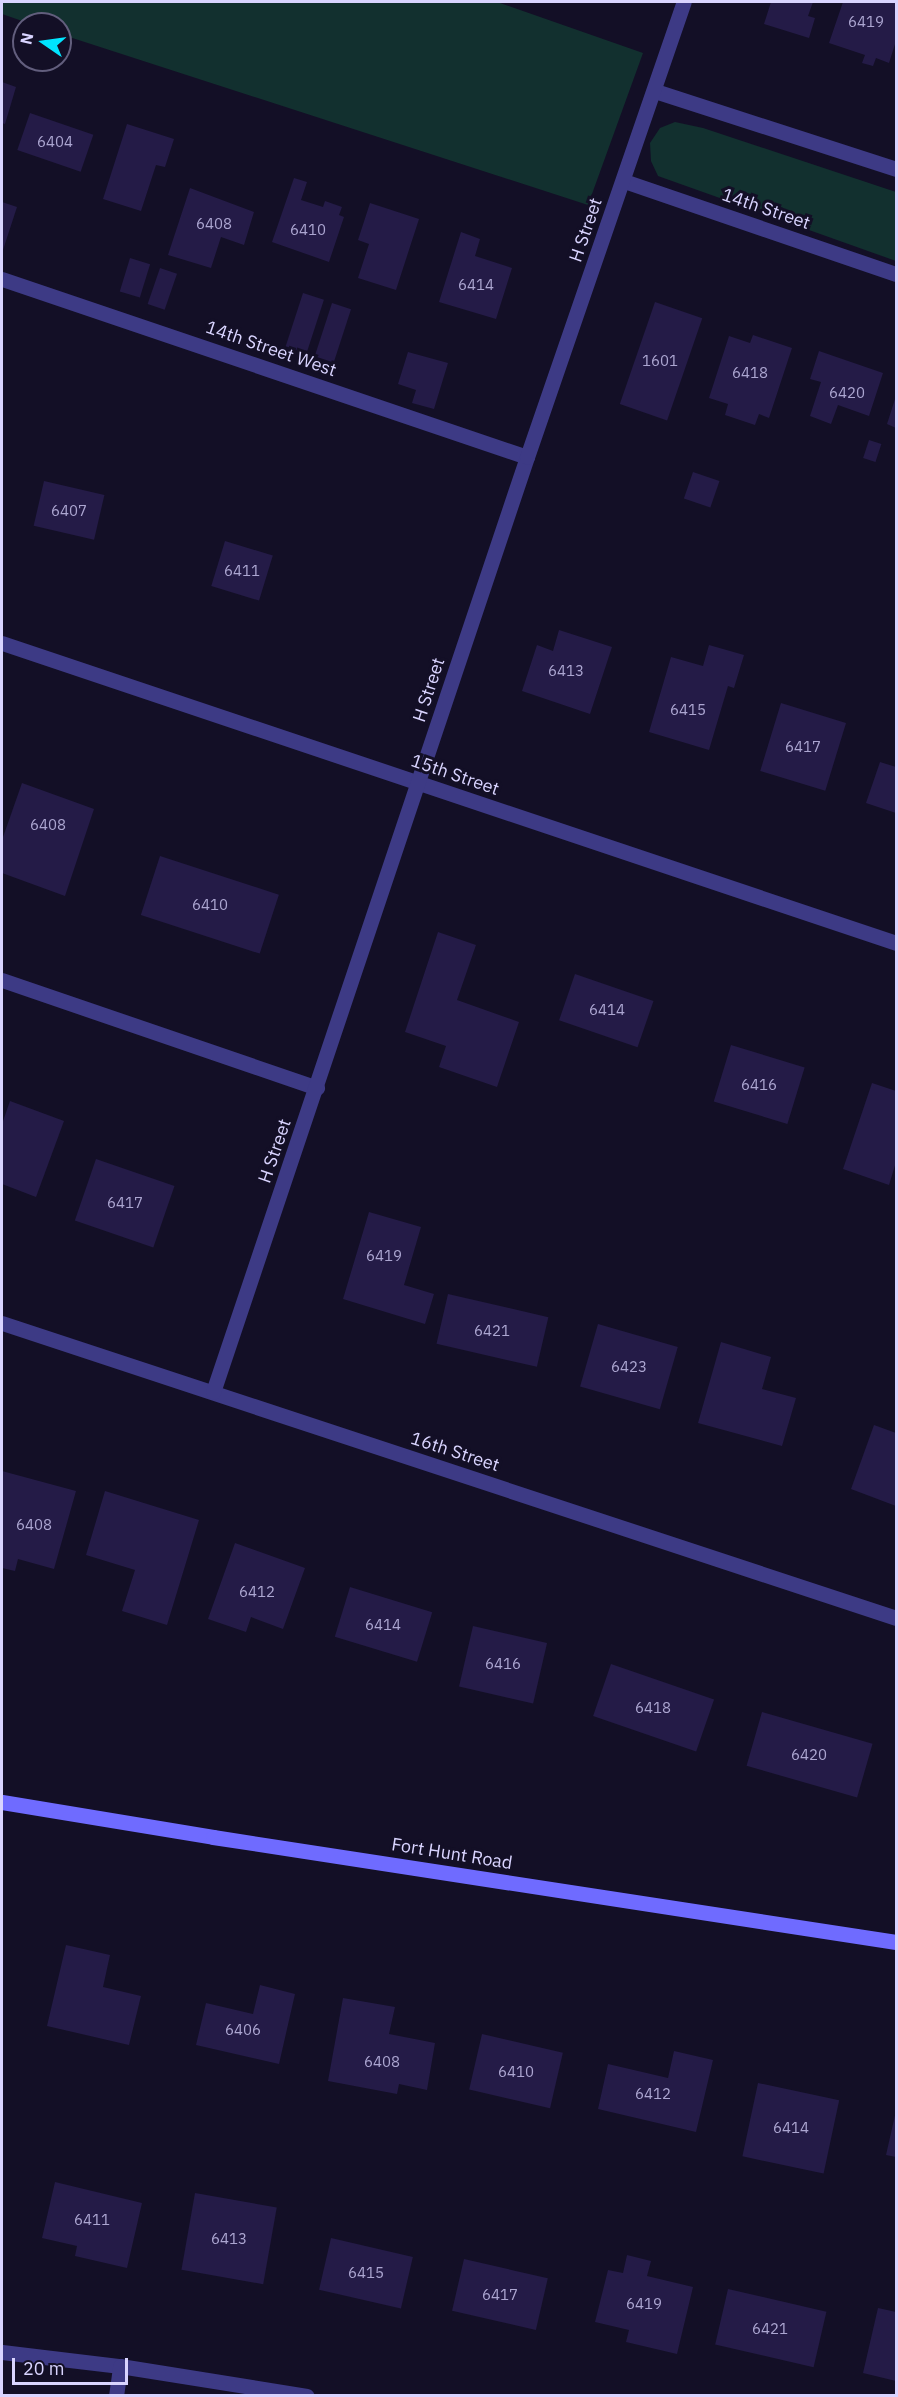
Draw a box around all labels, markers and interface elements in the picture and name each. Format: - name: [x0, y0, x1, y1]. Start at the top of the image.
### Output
- north arrow: [12, 12, 72, 72]
- house number: 6419: [848, 13, 884, 31]
- text: N: [15, 31, 37, 46]
- house number: 6404: [37, 133, 73, 151]
- street label: 14th Street: [719, 184, 813, 234]
- street label: H Street: [565, 195, 607, 265]
- house number: 6408: [196, 215, 232, 233]
- house number: 6410: [290, 221, 326, 239]
- house number: 6414: [458, 276, 494, 294]
- street label: 14th Street West: [203, 317, 339, 381]
- house number: 1601: [642, 352, 678, 370]
- house number: 6418: [732, 364, 768, 382]
- house number: 6420: [829, 384, 865, 402]
- house number: 6407: [51, 502, 87, 520]
- house number: 6411: [224, 562, 260, 580]
- street label: H Street: [408, 655, 450, 725]
- house number: 6413: [548, 662, 584, 680]
- house number: 6415: [670, 701, 706, 719]
- house number: 6417: [785, 738, 821, 756]
- street label: 15th Street: [408, 750, 502, 800]
- house number: 6408: [30, 816, 66, 834]
- house number: 6410: [192, 896, 228, 914]
- house number: 6414: [589, 1001, 625, 1019]
- house number: 6416: [741, 1076, 777, 1094]
- street label: H Street: [254, 1116, 296, 1186]
- house number: 6417: [107, 1194, 143, 1212]
- house number: 6419: [366, 1247, 402, 1265]
- house number: 6421: [474, 1322, 510, 1340]
- house number: 6423: [611, 1358, 647, 1376]
- street label: 16th Street: [408, 1428, 502, 1476]
- house number: 6408: [16, 1516, 52, 1534]
- house number: 6412: [239, 1583, 275, 1601]
- house number: 6414: [365, 1616, 401, 1634]
- house number: 6416: [485, 1655, 521, 1673]
- house number: 6418: [635, 1699, 671, 1717]
- house number: 6420: [791, 1746, 827, 1764]
- street label: Fort Hunt Road: [390, 1834, 514, 1874]
- house number: 6406: [225, 2021, 261, 2039]
- house number: 6408: [364, 2053, 400, 2071]
- house number: 6410: [498, 2063, 534, 2081]
- house number: 6412: [635, 2085, 671, 2103]
- house number: 6414: [773, 2119, 809, 2137]
- house number: 6411: [74, 2211, 110, 2229]
- house number: 6413: [211, 2230, 247, 2248]
- house number: 6415: [348, 2264, 384, 2282]
- house number: 6417: [482, 2286, 518, 2304]
- house number: 6419: [626, 2295, 662, 2313]
- house number: 6421: [752, 2320, 788, 2338]
- scale bar: [15, 2346, 130, 2384]
- text: 20 m: [23, 2357, 65, 2380]

